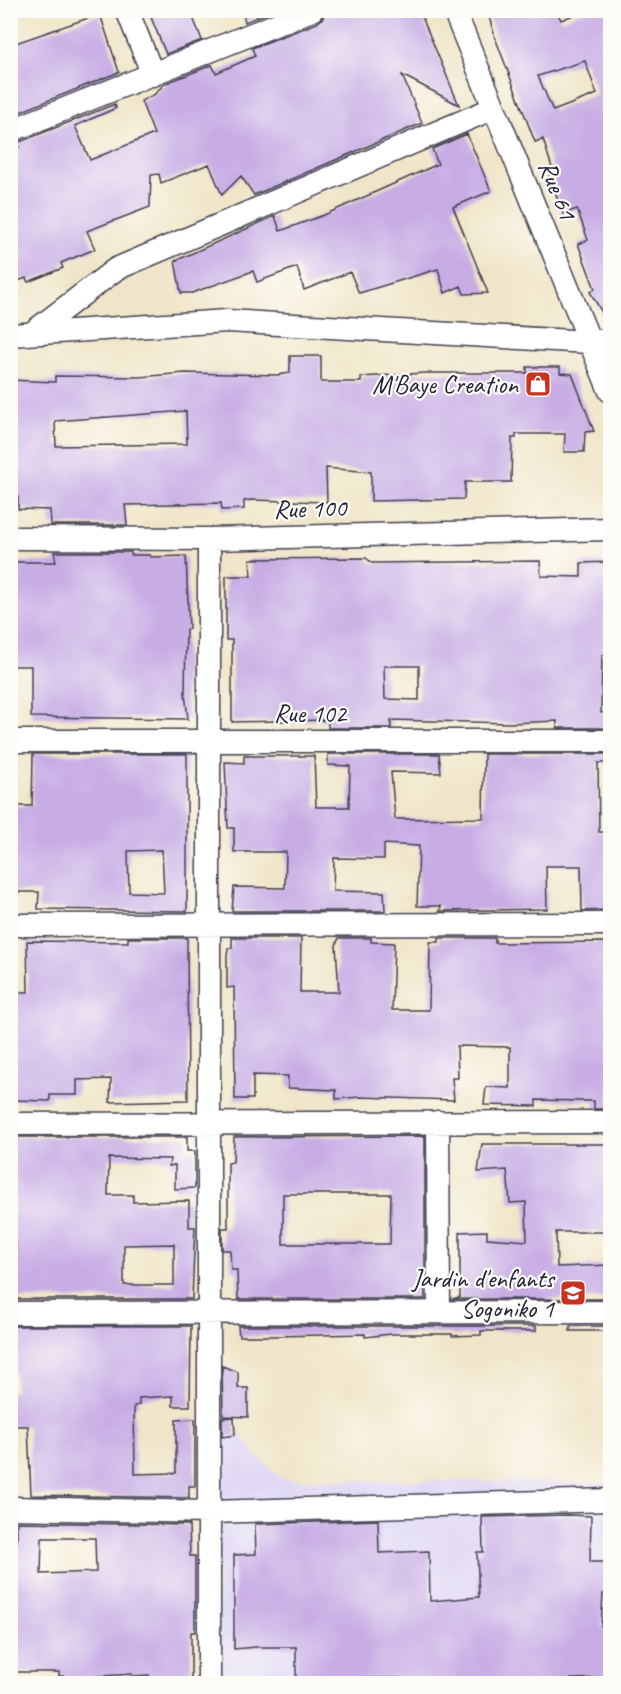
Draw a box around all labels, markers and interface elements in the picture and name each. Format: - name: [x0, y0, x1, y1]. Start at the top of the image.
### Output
- street label: Rue 61: [531, 156, 585, 226]
- place label: M'Baye Creation: [372, 368, 519, 401]
- shop icon: M'Baye Creation: [523, 369, 553, 399]
- street label: Rue 100: [273, 491, 349, 526]
- street label: Rue 102: [274, 697, 349, 730]
- place label: Jardin d'enfants Sogoniko 1: [410, 1262, 556, 1325]
- school or university icon: Jardin d'enfants Sogoniko 1: [558, 1278, 588, 1308]

